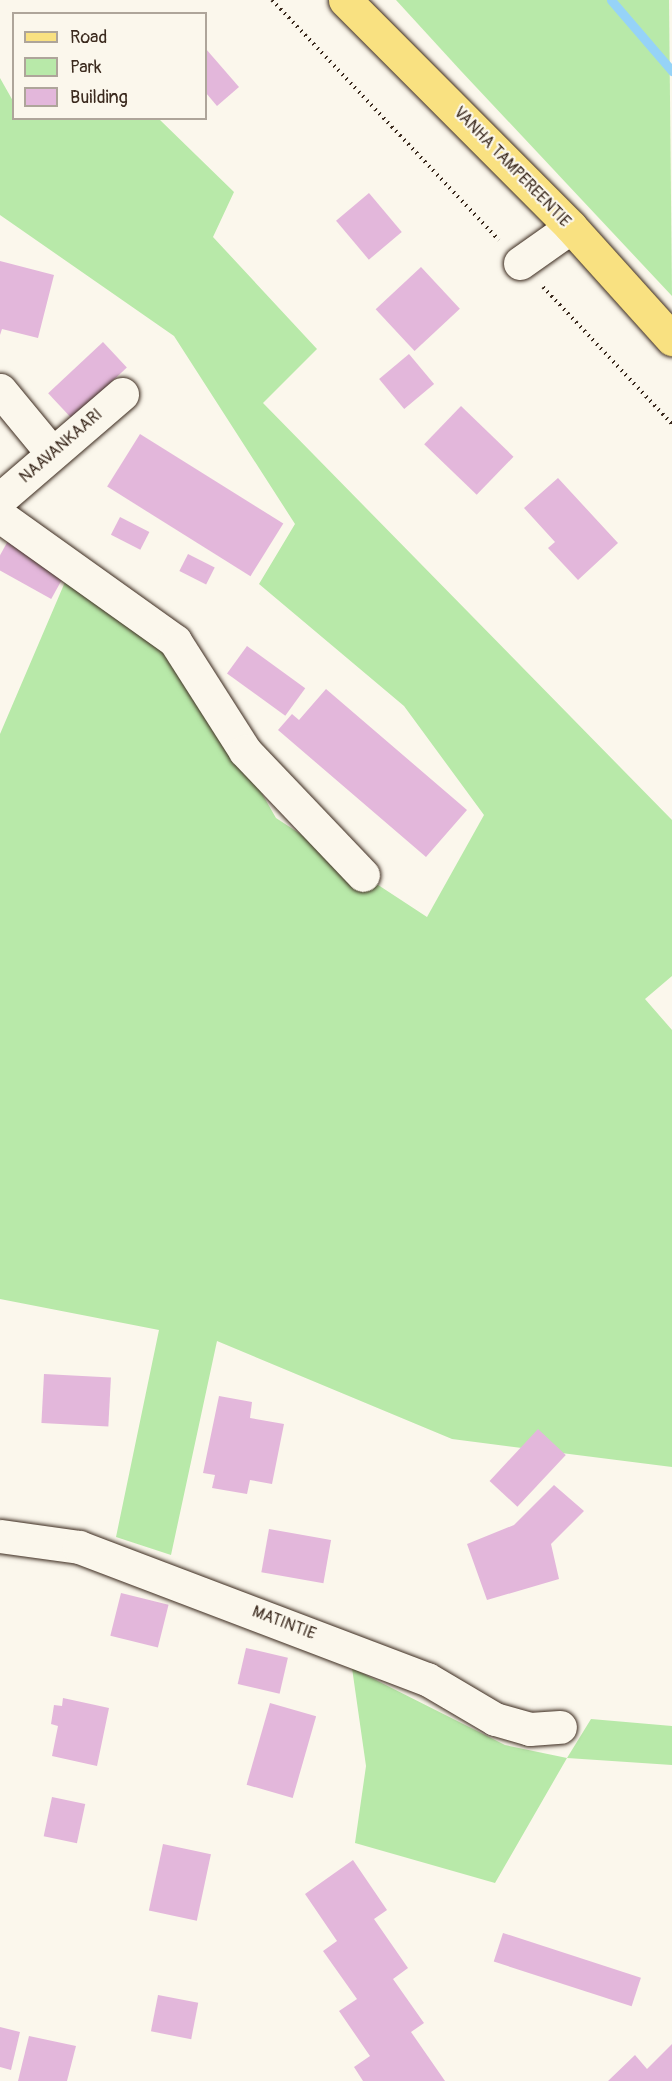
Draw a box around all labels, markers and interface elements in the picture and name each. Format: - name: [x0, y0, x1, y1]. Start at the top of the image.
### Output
- legend: [12, 12, 207, 120]
- text: Road: [70, 26, 107, 49]
- text: Park: [70, 56, 102, 79]
- text: Building: [70, 86, 128, 109]
- street label: VANHA TAMPEREENTIE: [450, 103, 574, 231]
- street label: NAAVANKAARI: [16, 405, 106, 487]
- street label: MATINTIE: [249, 1602, 319, 1644]

